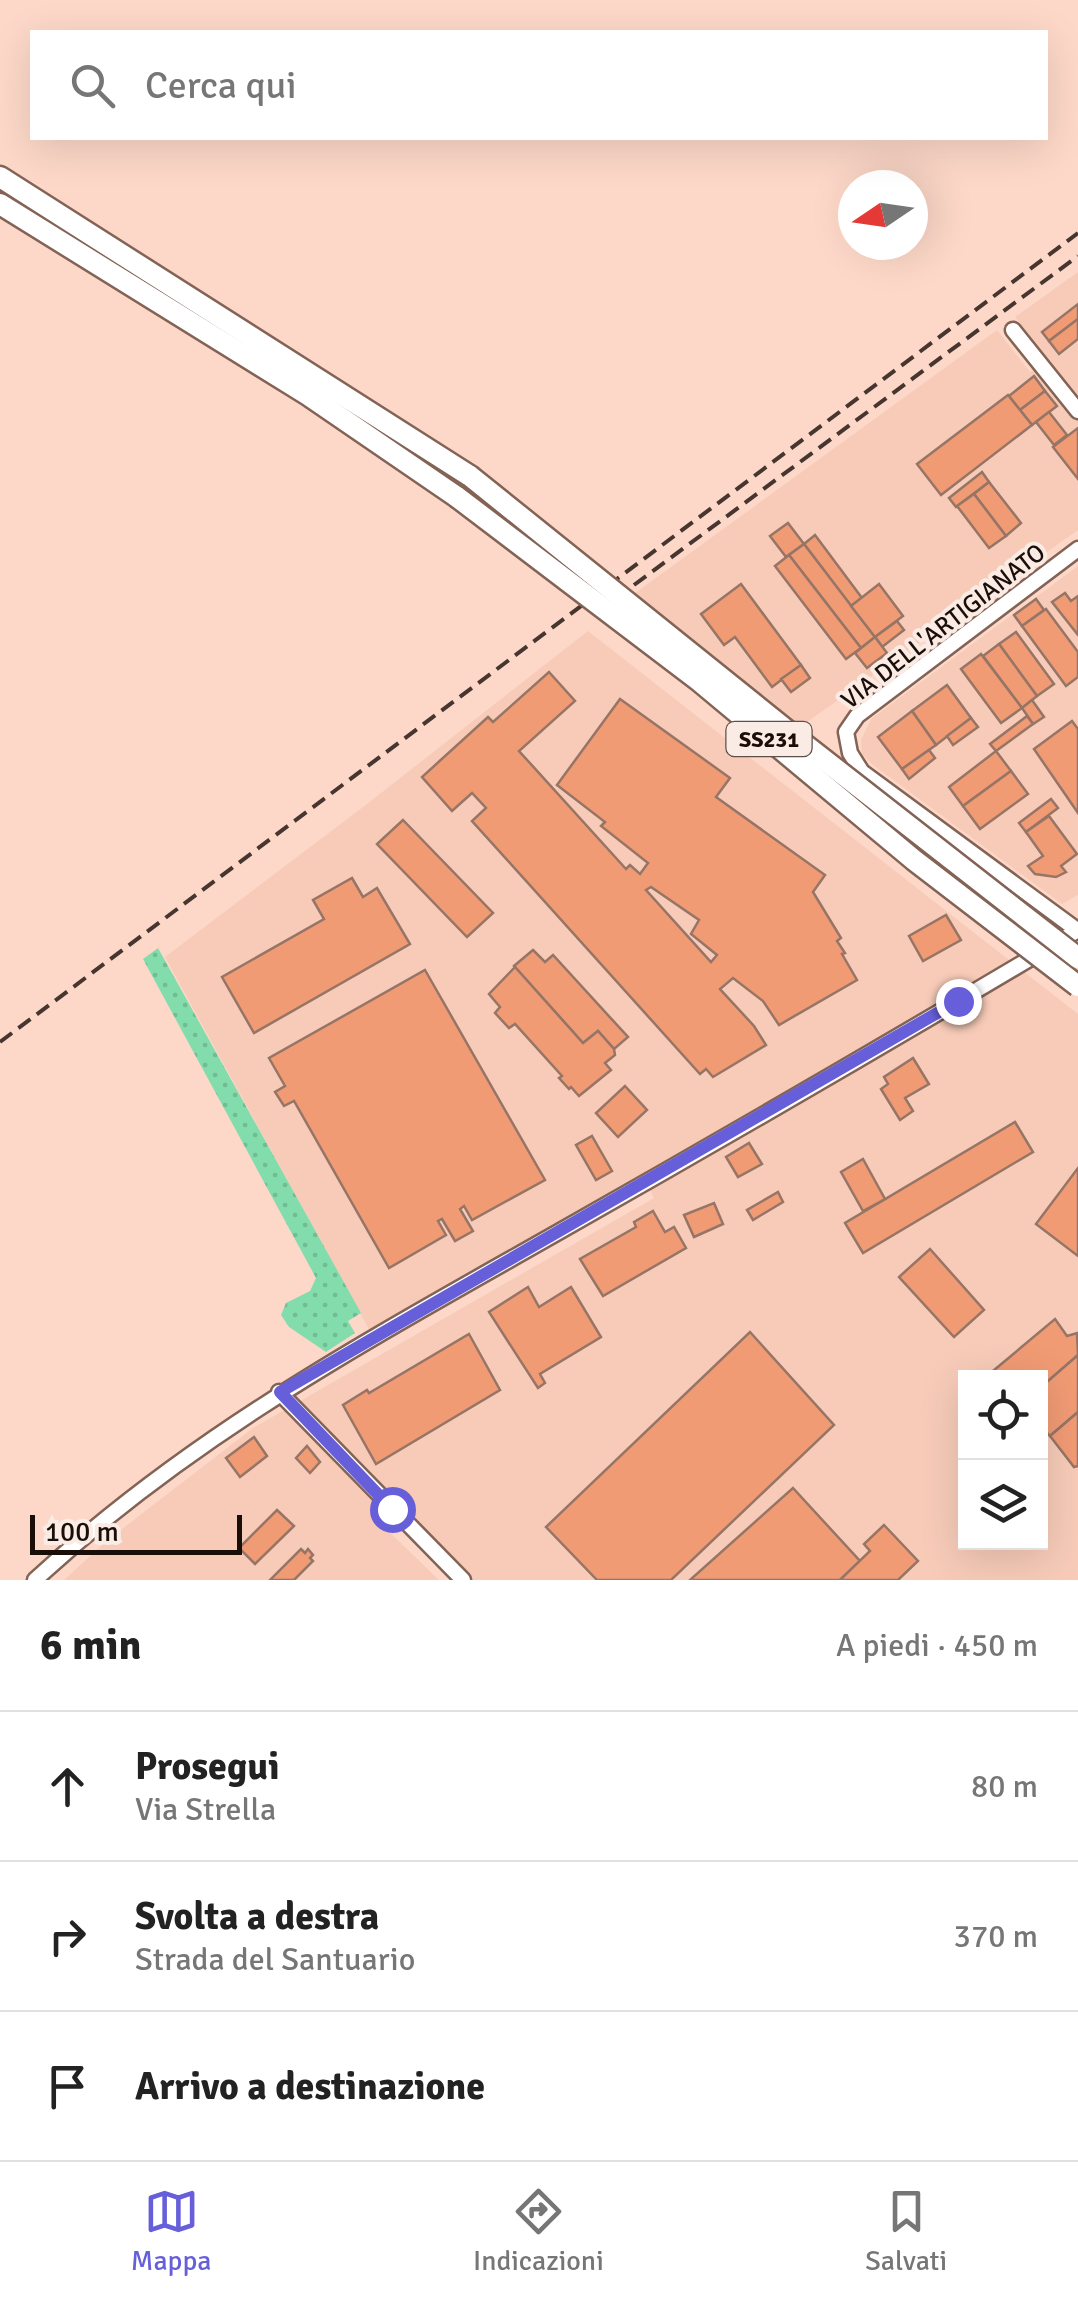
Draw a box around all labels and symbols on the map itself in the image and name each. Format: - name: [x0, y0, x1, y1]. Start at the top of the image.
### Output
- north arrow: [838, 170, 928, 260]
- street label: VIA DELL'ARTIGIANATO: [835, 537, 1051, 715]
- road number: SS231: [726, 722, 812, 756]
- route end: [936, 979, 982, 1025]
- route start: [370, 1487, 416, 1533]
- scale bar: [30, 1510, 242, 1554]

